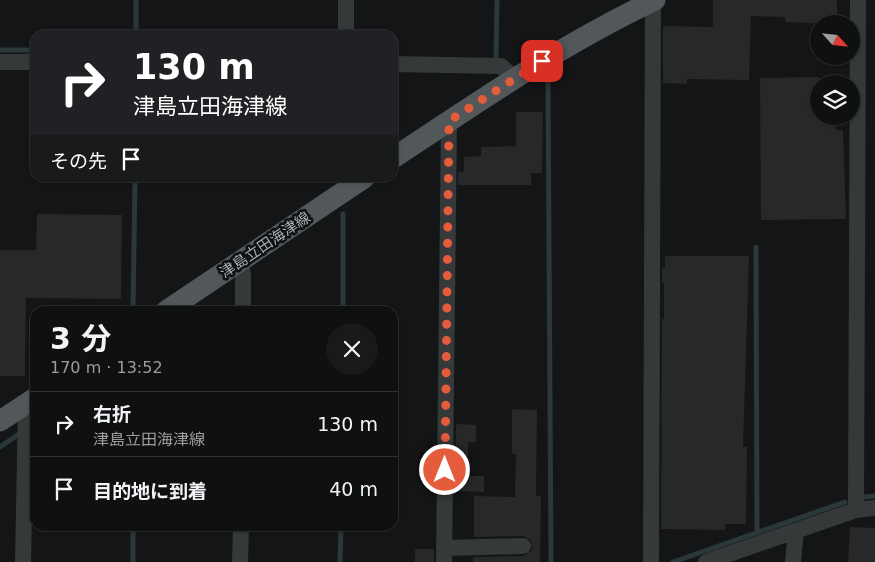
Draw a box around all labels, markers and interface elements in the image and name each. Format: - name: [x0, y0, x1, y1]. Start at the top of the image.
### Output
- north arrow: [810, 15, 860, 65]
- map controls: [810, 15, 860, 125]
- pin: [521, 40, 563, 82]
- text: 130 m: [133, 47, 255, 87]
- icon: arrive: [528, 47, 556, 75]
- icon: right: [50, 50, 115, 115]
- button: layers: [810, 75, 860, 125]
- text: 津島立田海津線: [133, 94, 287, 119]
- icon: arrive: [117, 145, 145, 173]
- text: その先: [50, 150, 107, 172]
- street label: 津島立田海津線: [216, 208, 314, 282]
- text: 3 分: [50, 321, 111, 356]
- button: close: [326, 323, 378, 375]
- text: 170 m · 13:52: [50, 358, 163, 377]
- text: 右折: [93, 403, 131, 425]
- icon: right: [50, 410, 78, 438]
- text: 130 m: [317, 413, 378, 435]
- text: 津島立田海津線: [93, 430, 205, 449]
- position arrow: [418, 443, 470, 495]
- icon: arrive: [50, 475, 78, 503]
- text: 40 m: [329, 478, 378, 500]
- text: 目的地に到着: [93, 480, 207, 502]

